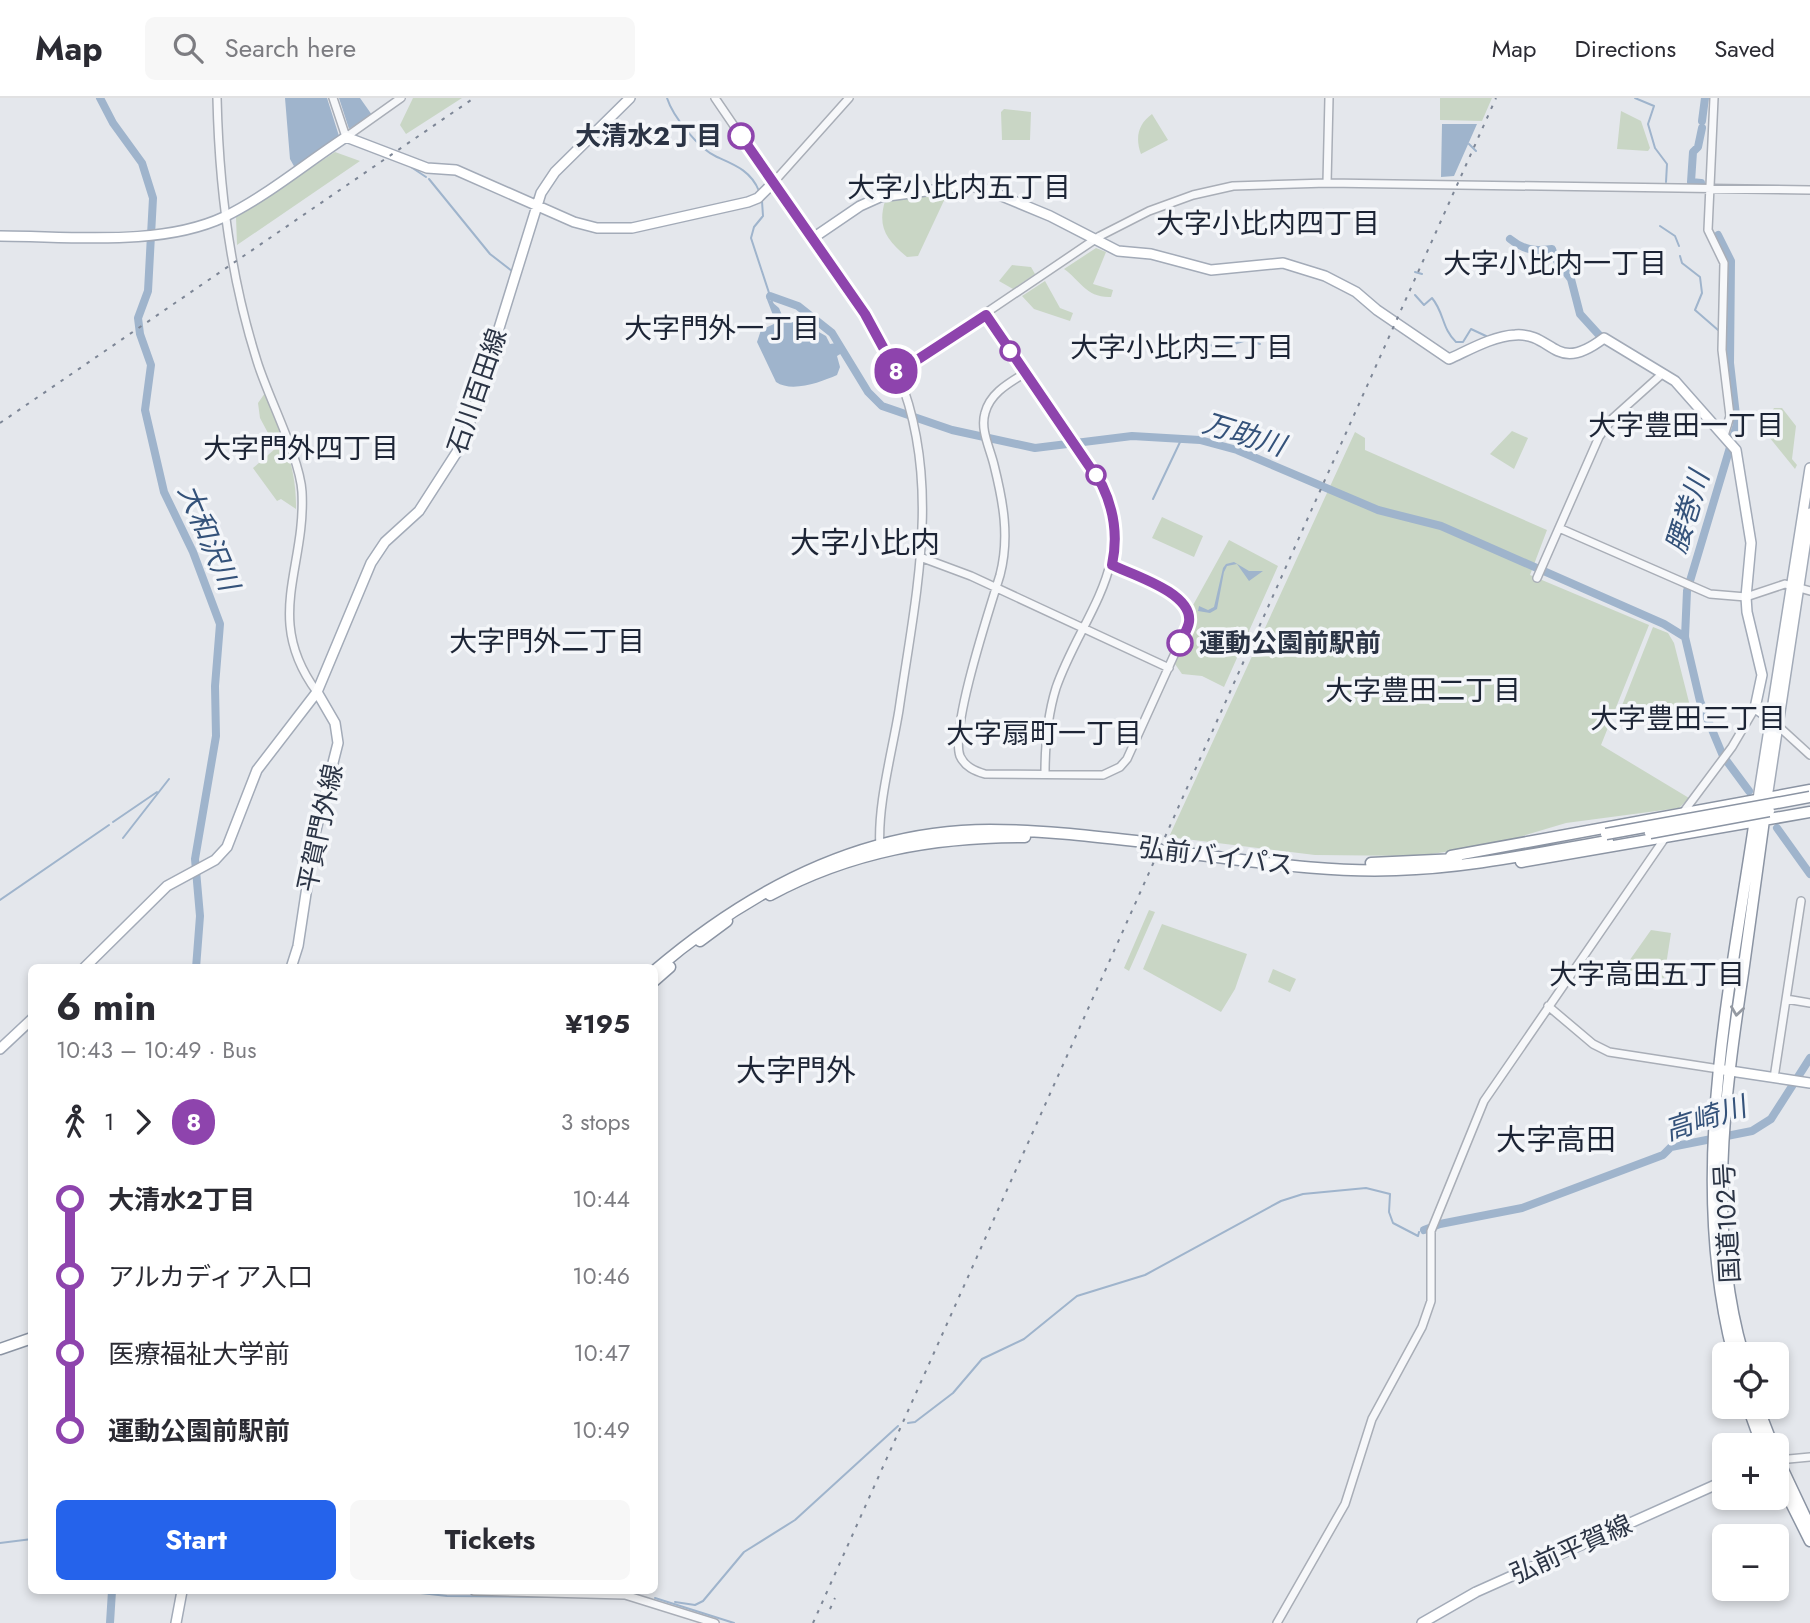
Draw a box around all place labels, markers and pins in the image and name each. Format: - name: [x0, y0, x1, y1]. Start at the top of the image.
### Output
- place label: 大清水2丁目: [575, 117, 722, 155]
- marker: 大清水2丁目: [728, 123, 754, 149]
- unlabelled marker: [1000, 341, 1020, 361]
- unlabelled marker: [1086, 465, 1106, 485]
- place label: 運動公園前駅前: [1199, 624, 1381, 662]
- marker: 運動公園前駅前: [1167, 630, 1193, 656]

